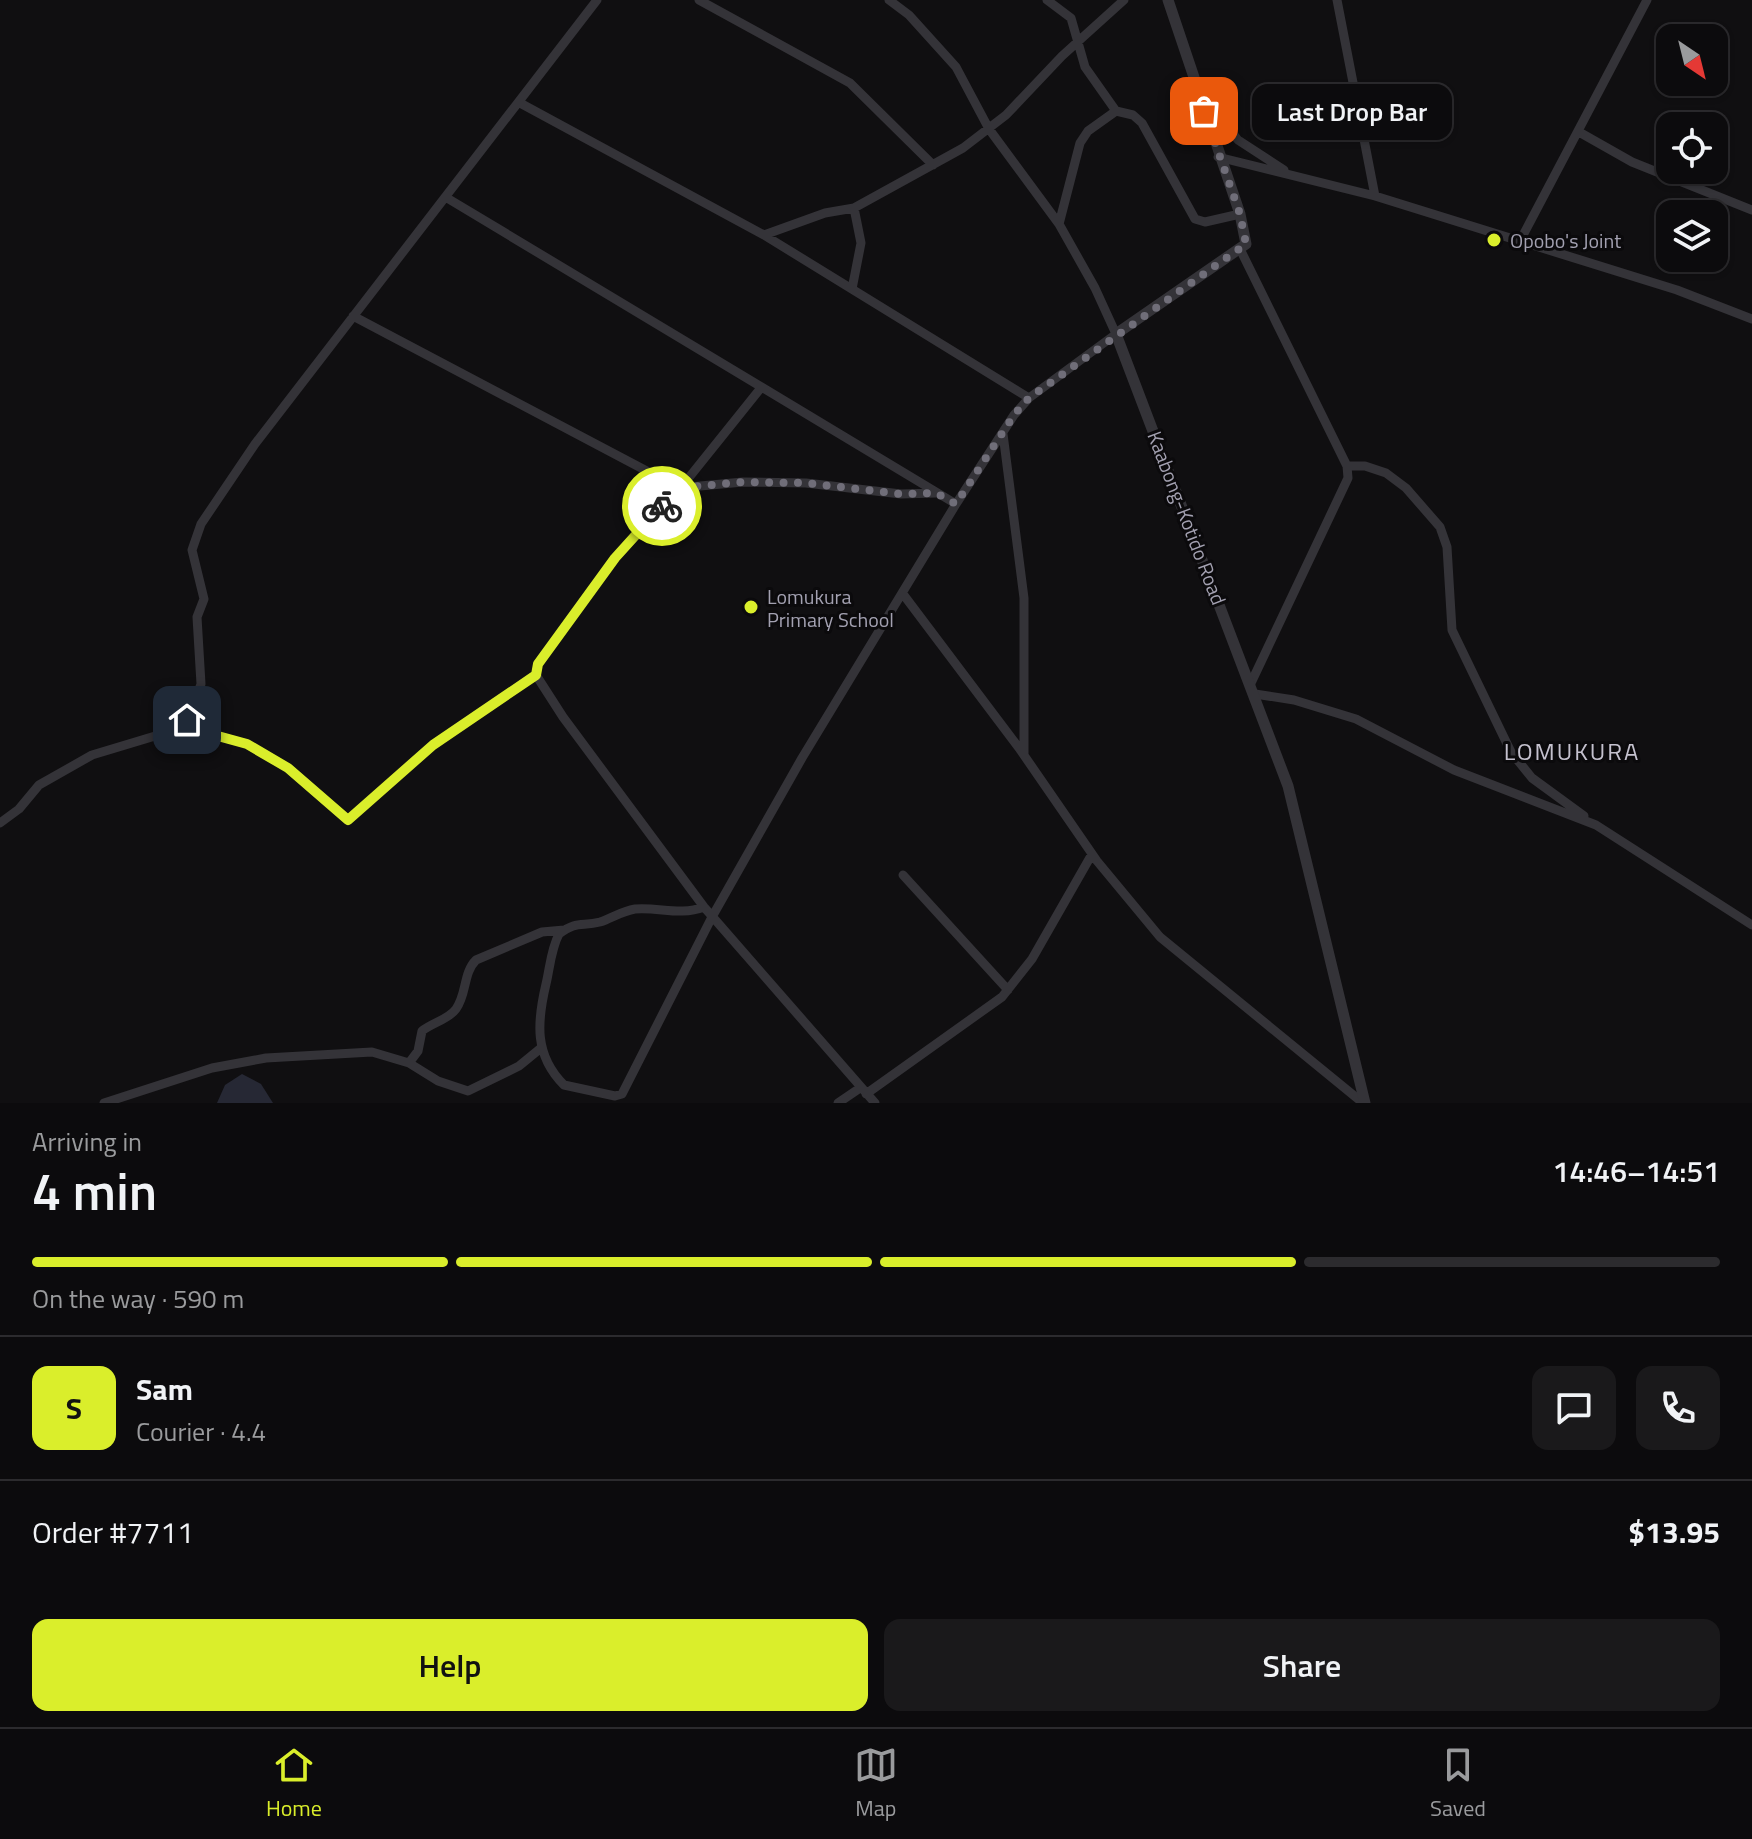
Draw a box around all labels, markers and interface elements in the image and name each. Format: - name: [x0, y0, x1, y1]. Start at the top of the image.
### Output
- north arrow: [1656, 24, 1728, 96]
- map controls: [1656, 24, 1728, 272]
- pin: [1170, 77, 1238, 145]
- callout: Last Drop Bar: [1252, 83, 1452, 139]
- icon: bag: [1182, 89, 1226, 133]
- text: Last Drop Bar: [1277, 92, 1427, 131]
- button: locate: [1656, 112, 1728, 184]
- button: layers: [1656, 200, 1728, 272]
- place label: Opobo's Joint: [1510, 225, 1621, 256]
- marker: Opobo's Joint: [1485, 231, 1503, 249]
- street label: Kaabong-Kotido Road: [1140, 427, 1234, 609]
- courier: [622, 466, 702, 546]
- icon: bike: [640, 484, 684, 528]
- place label: Lomukura Primary School: [767, 581, 894, 635]
- marker: Lomukura Primary School: [742, 598, 760, 616]
- pin: [153, 686, 221, 754]
- icon: home: [165, 698, 209, 742]
- district label: LOMUKURA: [1504, 733, 1640, 769]
- text: Arriving in: [32, 1122, 142, 1161]
- text: 14:46–14:51: [1553, 1148, 1720, 1194]
- text: 4 min: [32, 1151, 157, 1230]
- text: On the way · 590 m: [32, 1279, 244, 1318]
- text: Sam: [136, 1366, 193, 1412]
- button: chat: [1532, 1366, 1616, 1450]
- button: phone: [1636, 1366, 1720, 1450]
- text: S: [66, 1385, 82, 1431]
- text: Courier · 4.4: [136, 1412, 266, 1451]
- text: Order #7711: [32, 1509, 194, 1555]
- text: $13.95: [1628, 1509, 1720, 1555]
- button: Help: [32, 1619, 868, 1711]
- button: Share: [884, 1619, 1720, 1711]
- tab: Home: [266, 1743, 322, 1825]
- tab: Map: [854, 1743, 898, 1825]
- tab: Saved: [1430, 1743, 1486, 1825]

